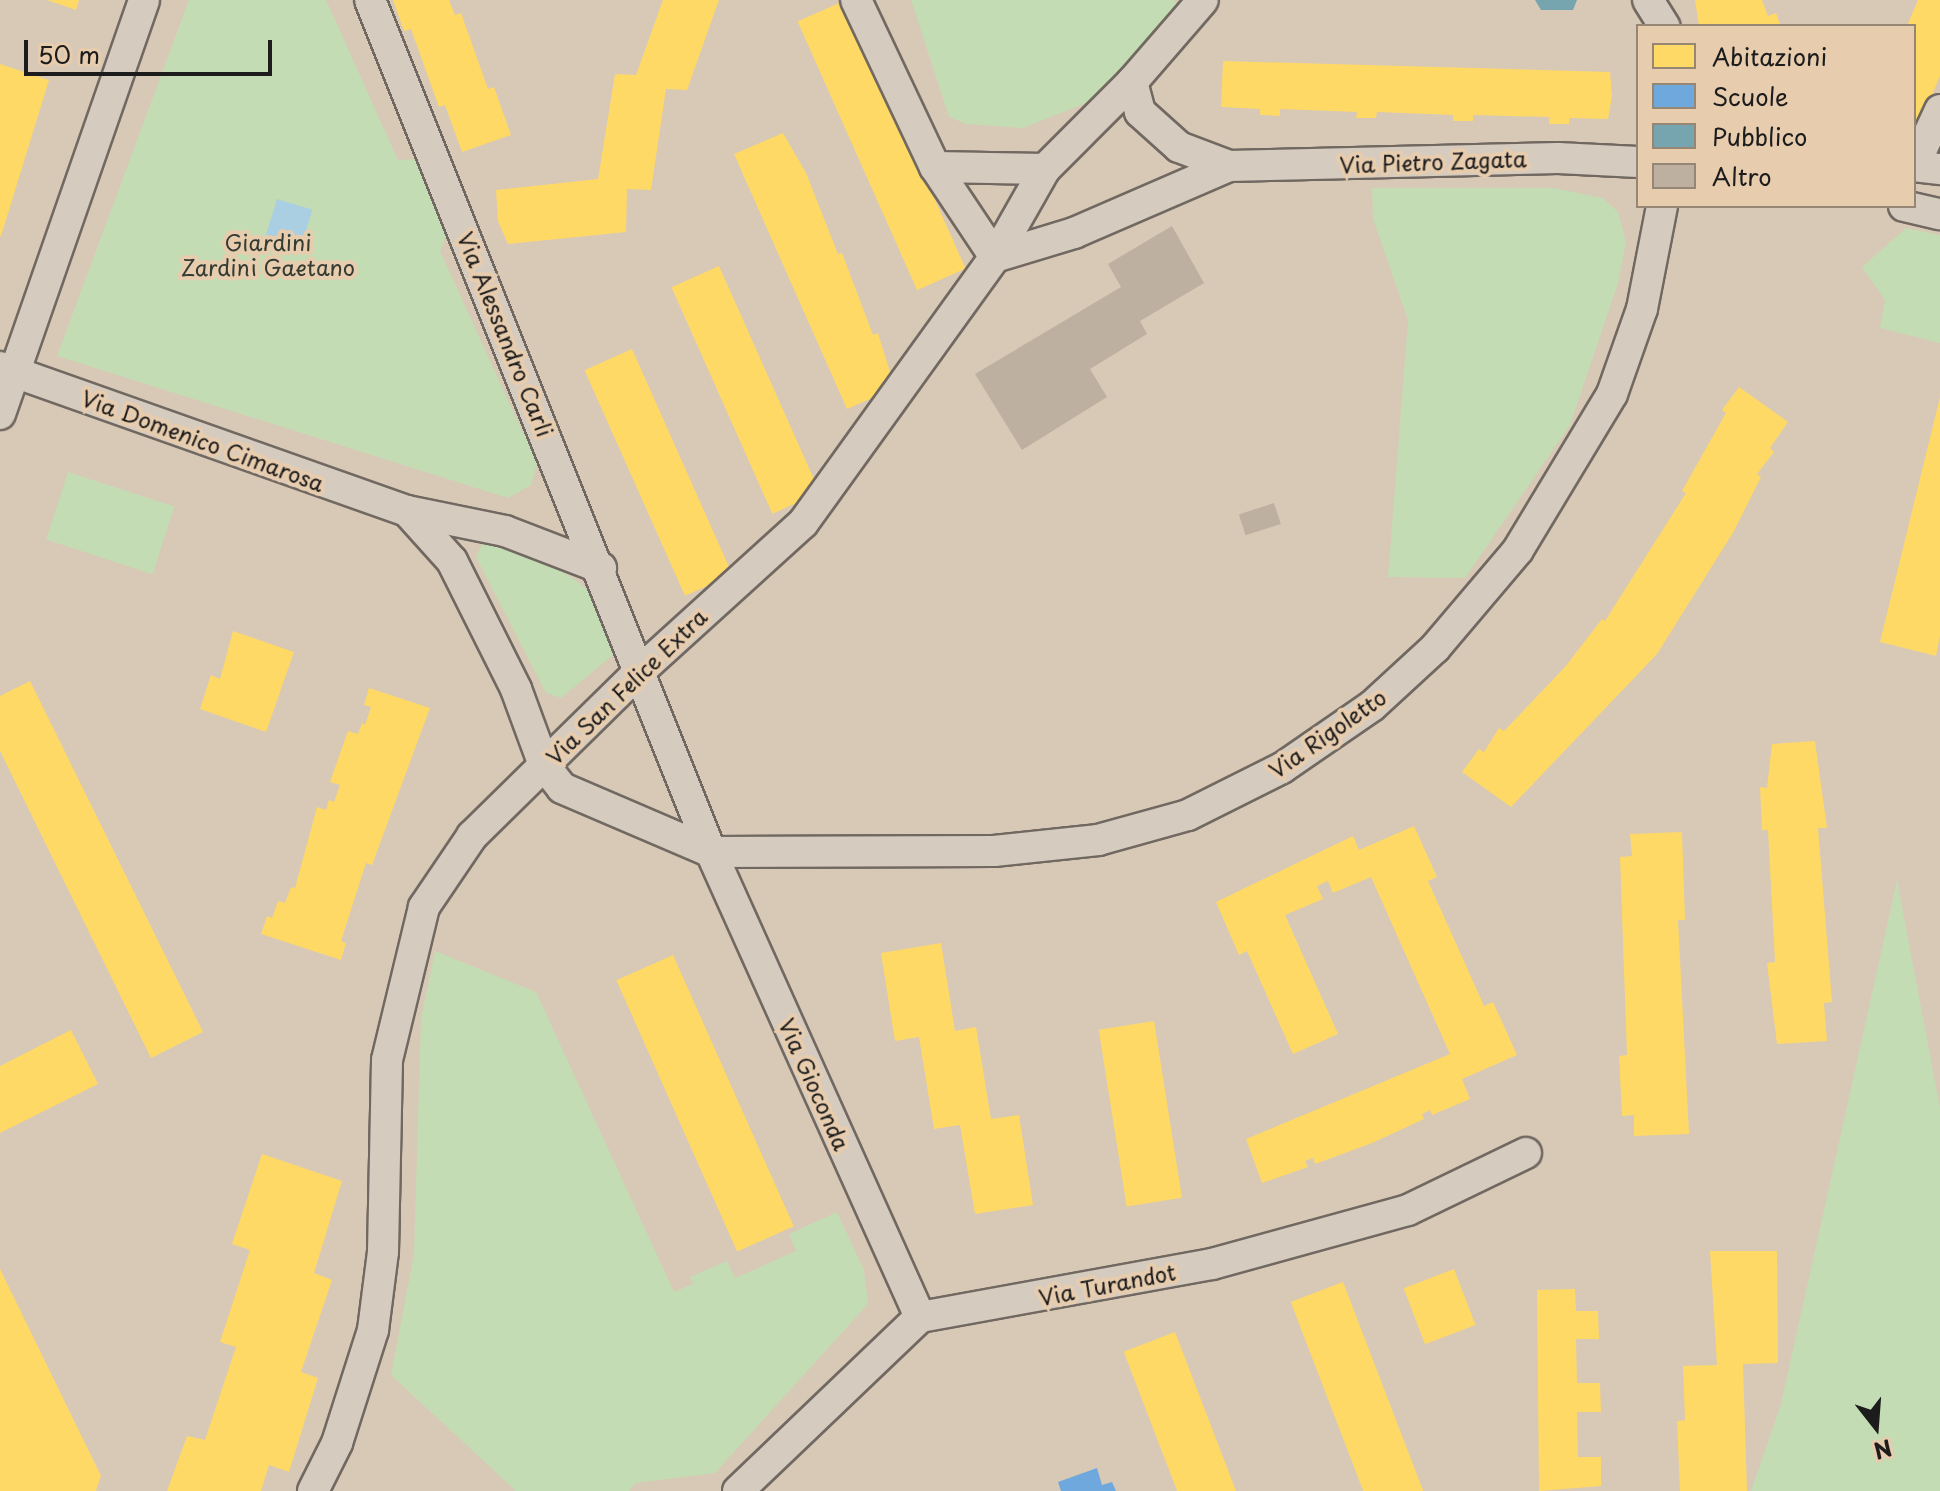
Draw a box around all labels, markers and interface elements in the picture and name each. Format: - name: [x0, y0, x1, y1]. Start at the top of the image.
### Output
- scale bar: [28, 24, 276, 74]
- legend: [1636, 24, 1916, 208]
- text: 50 m: [38, 36, 100, 72]
- text: Abitazioni: [1712, 38, 1827, 74]
- text: Scuole: [1712, 78, 1789, 114]
- text: Pubblico: [1712, 118, 1807, 154]
- street label: Via Pietro Zagata: [1339, 145, 1527, 177]
- text: Altro: [1712, 158, 1772, 194]
- park label: Giardini Zardini Gaetano: [180, 228, 356, 280]
- street label: Via Alessandro Carli: [453, 228, 559, 440]
- street label: Via Domenico Cimarosa: [78, 384, 328, 496]
- street label: Via San Felice Extra: [540, 603, 712, 769]
- street label: Via Rigoletto: [1264, 683, 1390, 783]
- street label: Via Gioconda: [774, 1014, 856, 1154]
- street label: Via Turandot: [1036, 1258, 1178, 1310]
- north arrow: [1836, 1387, 1916, 1467]
- text: N: [1870, 1432, 1896, 1469]

